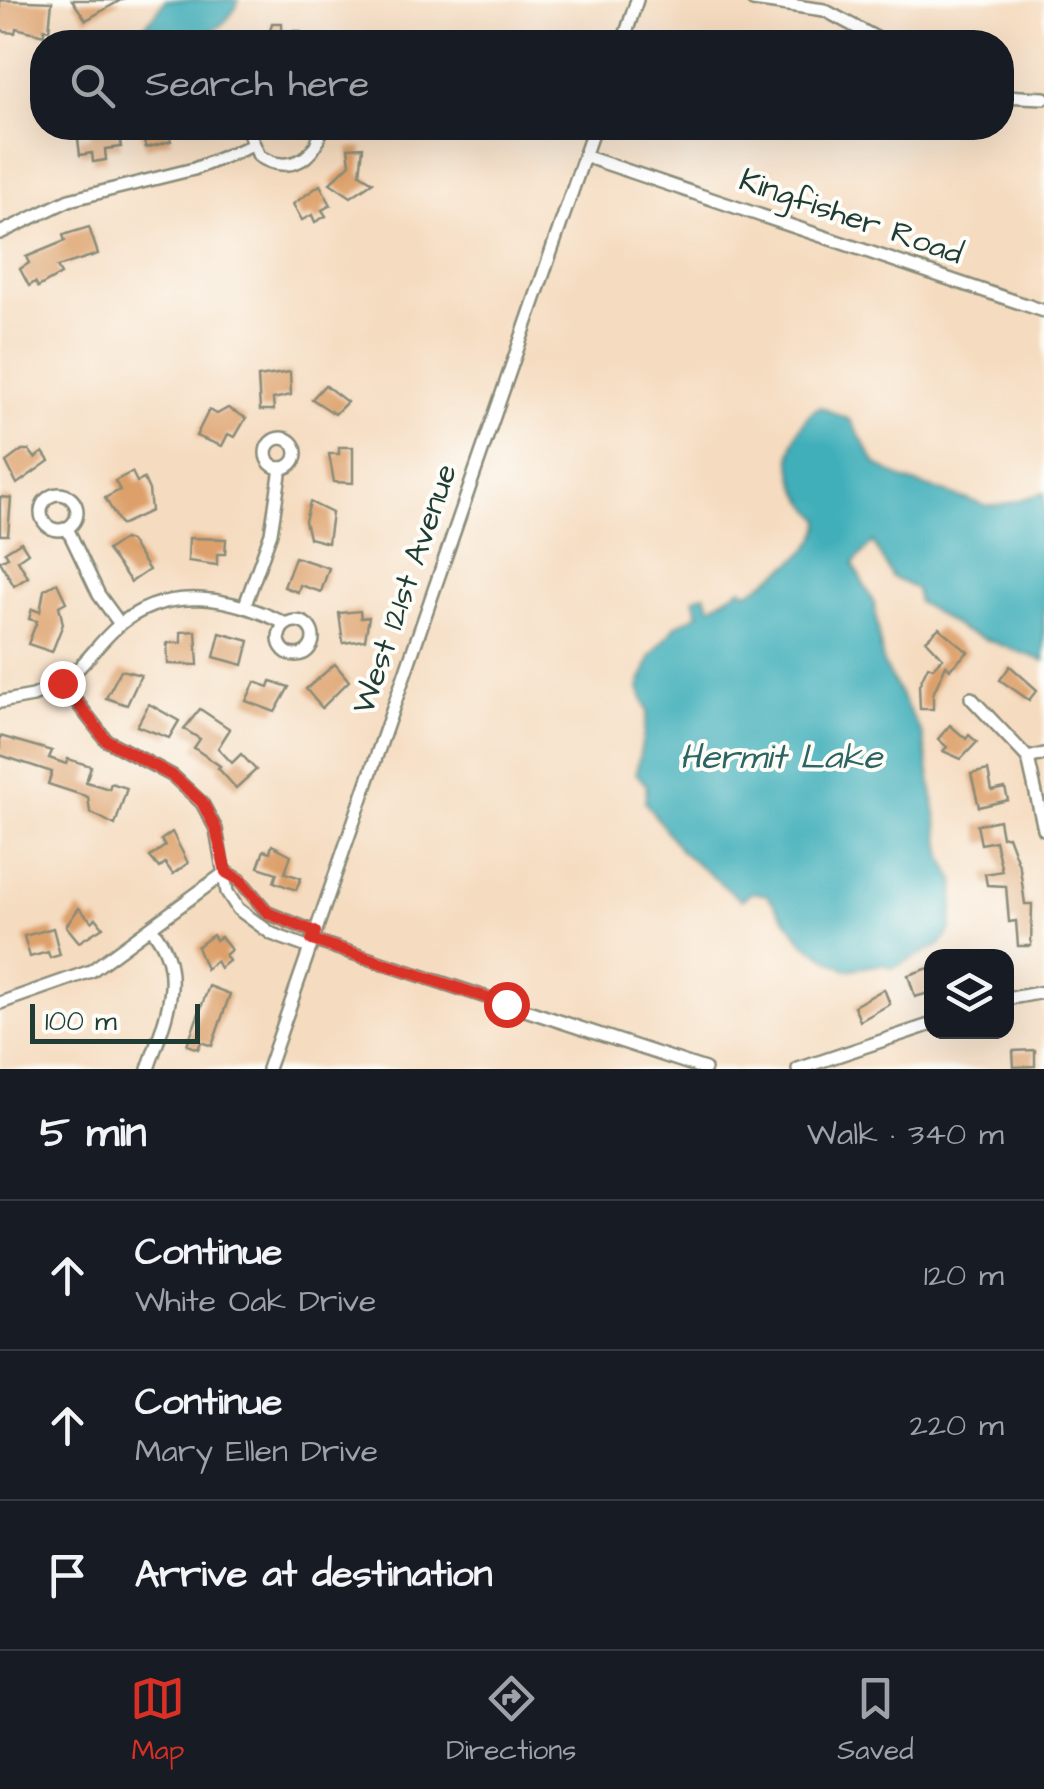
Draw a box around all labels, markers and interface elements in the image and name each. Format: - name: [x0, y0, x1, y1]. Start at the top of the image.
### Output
- search box: [30, 30, 1014, 140]
- icon: search: [65, 58, 120, 113]
- text: Search here: [145, 59, 369, 111]
- street label: Kingfisher Road: [733, 158, 969, 276]
- street label: West 121st Avenue: [341, 458, 469, 720]
- route end: [40, 661, 86, 707]
- water label: Hermit Lake: [680, 733, 884, 782]
- map controls: [924, 949, 1014, 1039]
- button: layers: [924, 949, 1014, 1039]
- route start: [484, 982, 530, 1028]
- scale bar: [30, 999, 200, 1044]
- text: 100 m: [45, 1002, 117, 1041]
- text: 5 min: [40, 1105, 147, 1163]
- text: Walk · 340 m: [807, 1112, 1004, 1157]
- text: Continue: [135, 1227, 282, 1279]
- icon: ahead: [40, 1248, 95, 1303]
- text: 120 m: [924, 1253, 1004, 1298]
- text: White Oak Drive: [135, 1279, 376, 1324]
- text: Continue: [135, 1377, 282, 1429]
- icon: ahead: [40, 1398, 95, 1453]
- text: 220 m: [909, 1403, 1004, 1448]
- text: Mary Ellen Drive: [135, 1429, 378, 1474]
- icon: arrive: [40, 1548, 95, 1603]
- text: Arrive at destination: [135, 1549, 492, 1601]
- tab: Map: [130, 1671, 185, 1770]
- tab: Directions: [446, 1671, 576, 1770]
- tab: Saved: [837, 1671, 914, 1770]

